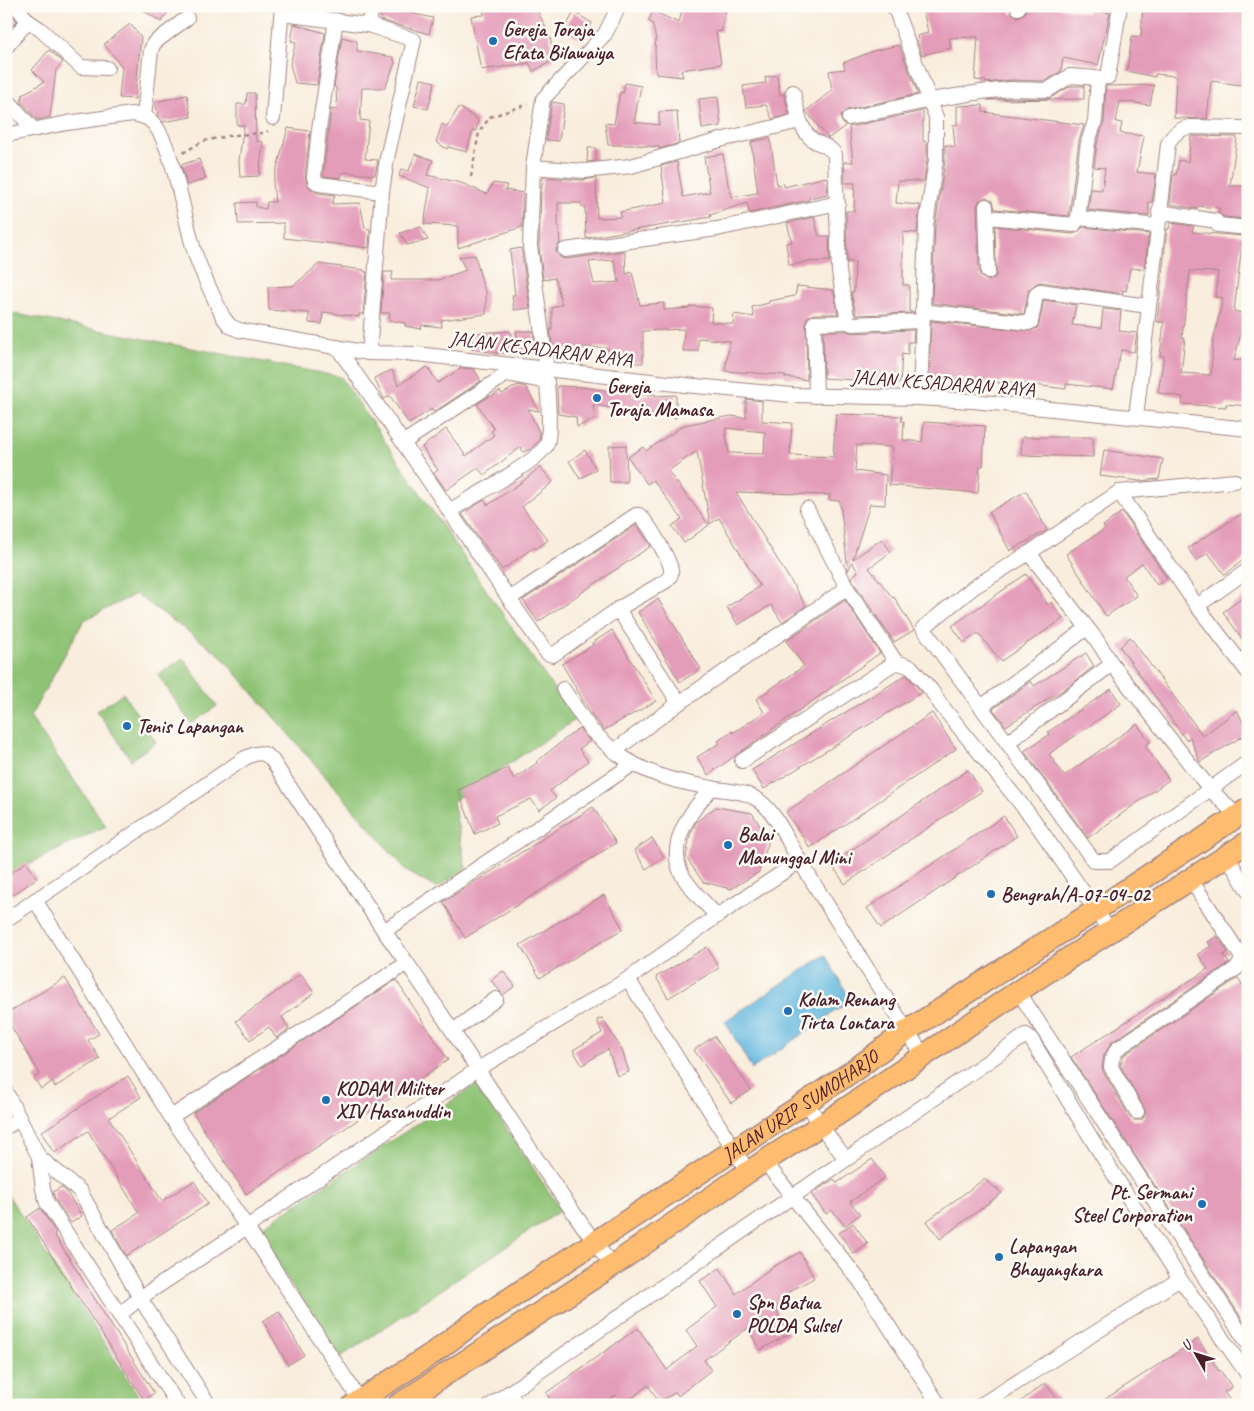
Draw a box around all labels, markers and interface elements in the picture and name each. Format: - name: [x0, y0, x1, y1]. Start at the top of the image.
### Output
- place label: Gereja Toraja Efata Bilawaiya: [503, 17, 615, 66]
- marker: Gereja Toraja Efata Bilawaiya: [487, 35, 499, 47]
- street label: JALAN KESADARAN RAYA: [447, 325, 635, 373]
- street label: JALAN KESADARAN RAYA: [849, 364, 1036, 402]
- place label: Gereja Toraja Mamasa: [607, 374, 715, 422]
- marker: Gereja Toraja Mamasa: [591, 392, 603, 404]
- place label: Tenis Lapangan: [137, 714, 245, 739]
- marker: Tenis Lapangan: [121, 720, 133, 732]
- place label: Balai Manunggal Mini: [738, 822, 853, 870]
- marker: Balai Manunggal Mini: [722, 839, 734, 851]
- place label: Bengrah/A-07-04-02: [1001, 882, 1152, 907]
- marker: Bengrah/A-07-04-02: [985, 888, 997, 900]
- place label: Kolam Renang Tirta Lontara: [798, 987, 896, 1035]
- marker: Kolam Renang Tirta Lontara: [782, 1005, 794, 1017]
- street label: JALAN URIP SUMOHARJO: [716, 1043, 885, 1168]
- place label: KODAM Militer XIV Hasanuddin: [336, 1076, 451, 1124]
- marker: KODAM Militer XIV Hasanuddin: [320, 1094, 332, 1106]
- place label: Pt. Sermani Steel Corporation: [1072, 1180, 1195, 1228]
- marker: Pt. Sermani Steel Corporation: [1196, 1198, 1208, 1210]
- place label: Lapangan Bhayangkara: [1009, 1234, 1103, 1283]
- marker: Lapangan Bhayangkara: [993, 1251, 1005, 1263]
- place label: Spn Batua POLDA Sulsel: [747, 1290, 843, 1338]
- marker: Spn Batua POLDA Sulsel: [731, 1308, 743, 1320]
- north arrow: [1172, 1328, 1222, 1378]
- text: U: [1178, 1336, 1197, 1354]

